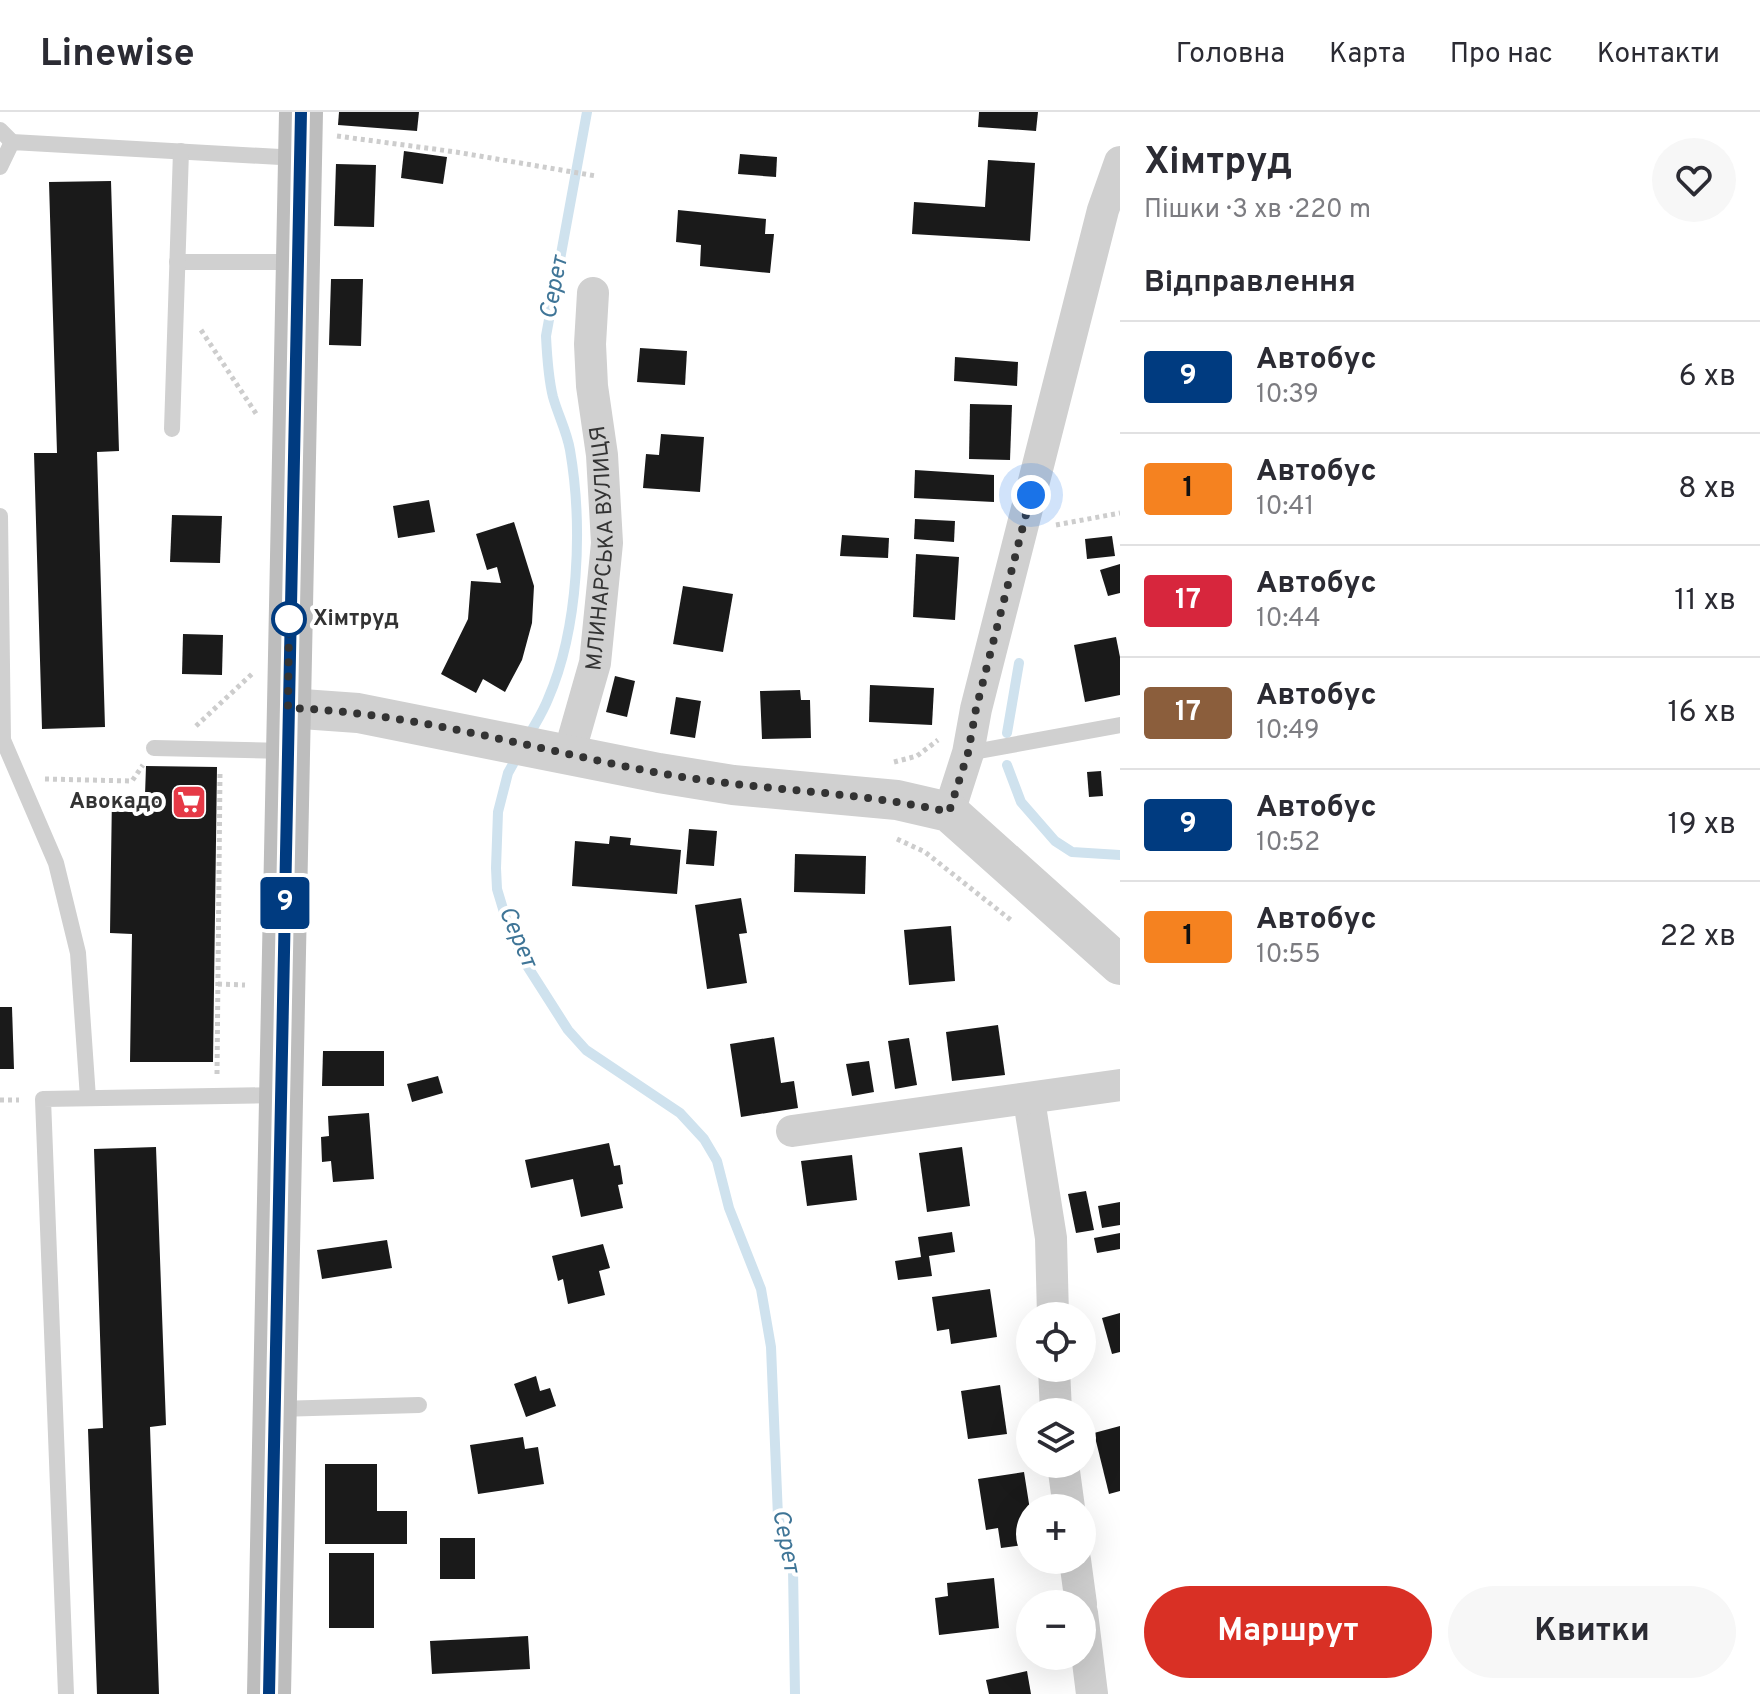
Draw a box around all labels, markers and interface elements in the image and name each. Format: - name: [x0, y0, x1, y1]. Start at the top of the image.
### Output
- text: Linewise: [40, 31, 195, 80]
- text: Головна: [1176, 37, 1285, 73]
- text: Карта: [1329, 37, 1406, 73]
- text: Про нас: [1450, 37, 1553, 73]
- text: Контакти: [1597, 37, 1720, 73]
- button: heart: [1652, 138, 1736, 222]
- text: Хімтруд: [1144, 139, 1292, 188]
- text: Пішки · 3 хв · 220 m: [1144, 194, 1371, 227]
- water label: Серет: [534, 252, 576, 322]
- text: Відправлення: [1144, 265, 1356, 302]
- text: Автобус: [1256, 342, 1377, 379]
- text: 9: [1179, 359, 1197, 395]
- text: 6 хв: [1679, 359, 1736, 396]
- text: 10:39: [1256, 379, 1319, 412]
- street label: МЛИНАРСЬКА ВУЛИЦЯ: [581, 424, 621, 672]
- text: Автобус: [1256, 454, 1377, 491]
- text: 1: [1182, 471, 1194, 507]
- text: 8 хв: [1678, 471, 1736, 508]
- your location: [1011, 475, 1051, 515]
- text: 10:41: [1256, 491, 1314, 524]
- text: Автобус: [1256, 566, 1377, 603]
- text: 17: [1175, 583, 1201, 619]
- text: 11 хв: [1674, 583, 1736, 620]
- marker: Хімтруд: [272, 602, 306, 636]
- text: 10:44: [1256, 603, 1321, 636]
- place label: Хімтруд: [313, 606, 399, 633]
- text: Автобус: [1256, 678, 1377, 715]
- text: 17: [1175, 695, 1201, 731]
- text: 16 хв: [1667, 695, 1736, 732]
- text: 10:49: [1256, 715, 1320, 748]
- supermarket icon: Авокадо: [170, 783, 208, 821]
- place label: Авокадо: [69, 789, 163, 816]
- text: Автобус: [1256, 790, 1377, 827]
- text: 9: [1179, 807, 1197, 843]
- text: 19 хв: [1667, 807, 1736, 844]
- text: 10:52: [1256, 827, 1320, 860]
- line badge: 9: [259, 877, 311, 929]
- text: 9: [276, 885, 294, 921]
- water label: Серет: [491, 902, 544, 974]
- text: Автобус: [1256, 902, 1377, 939]
- text: 1: [1182, 919, 1194, 955]
- text: 22 хв: [1660, 919, 1736, 956]
- text: 10:55: [1256, 939, 1321, 972]
- map controls: [1016, 1302, 1096, 1670]
- button: locate: [1016, 1302, 1096, 1382]
- button: layers: [1016, 1398, 1096, 1478]
- button: +: [1016, 1494, 1096, 1574]
- water label: Серет: [764, 1507, 806, 1577]
- button: Маршрут: [1144, 1586, 1432, 1678]
- button: Квитки: [1448, 1586, 1736, 1678]
- button: −: [1016, 1590, 1096, 1670]

